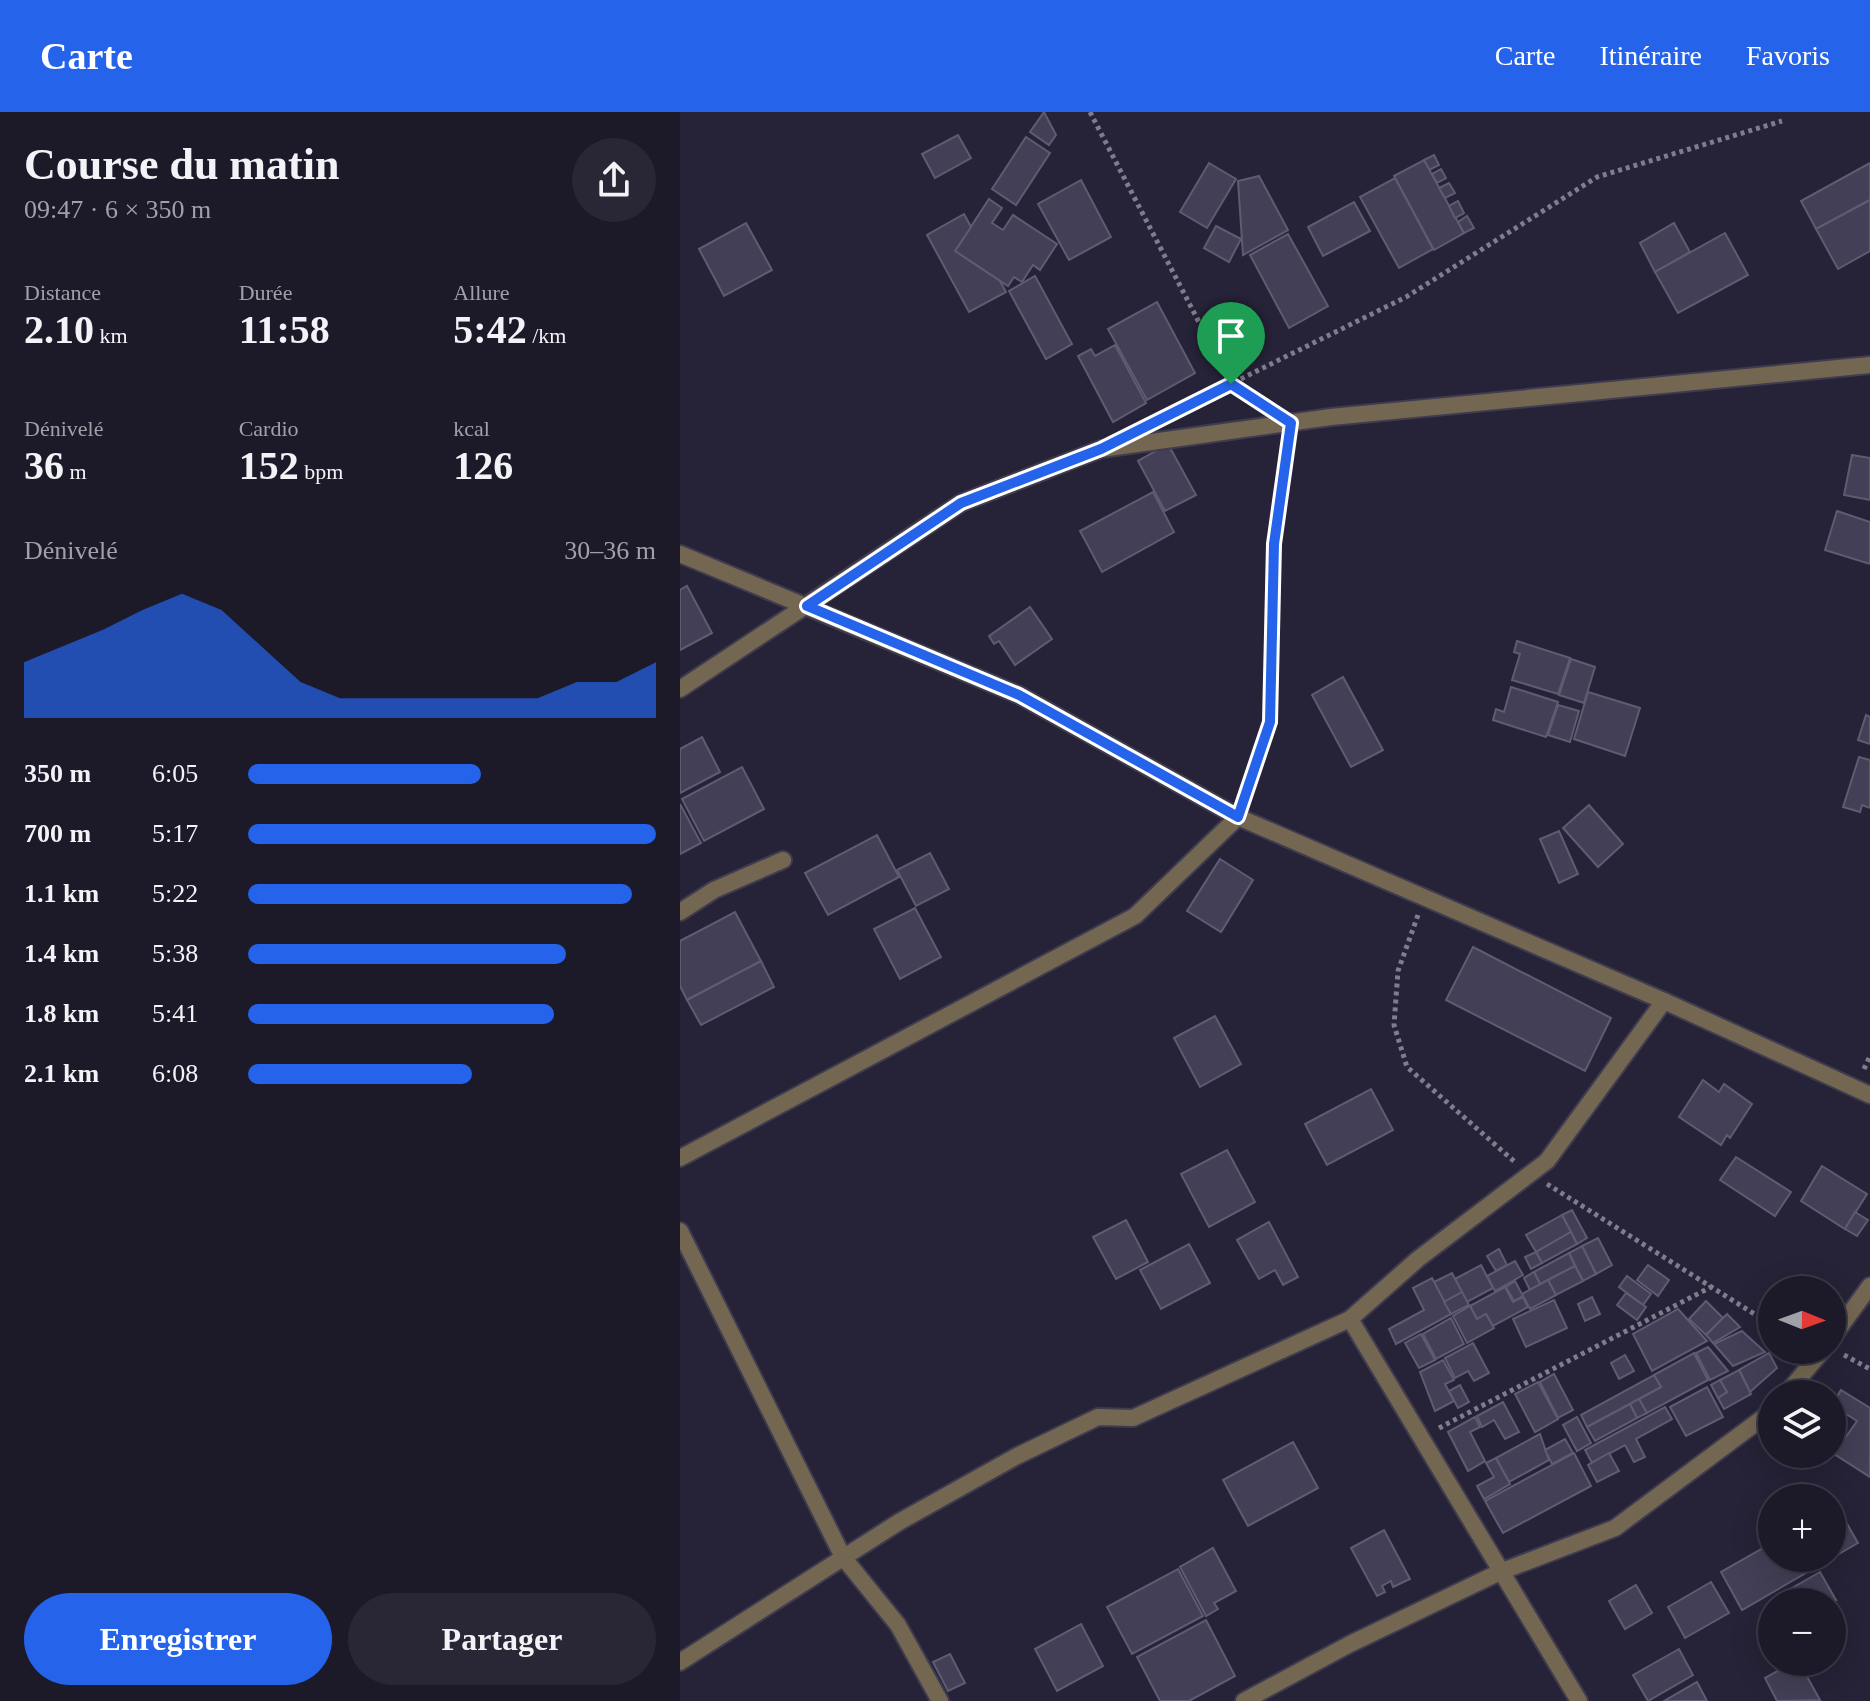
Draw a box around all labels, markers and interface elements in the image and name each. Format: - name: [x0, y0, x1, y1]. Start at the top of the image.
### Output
- text: Carte: [40, 35, 133, 77]
- text: Carte: [1495, 40, 1555, 71]
- text: Itinéraire: [1599, 40, 1702, 71]
- text: Favoris: [1746, 40, 1830, 71]
- button: share: [572, 138, 656, 222]
- text: Course du matin: [24, 140, 339, 189]
- text: 09:47 · 6 × 350 m: [24, 195, 211, 224]
- text: Distance: [24, 280, 101, 305]
- text: Durée: [239, 280, 292, 305]
- text: Allure: [453, 280, 510, 305]
- pin: [1197, 302, 1265, 384]
- text: 2.10: [24, 307, 94, 352]
- text: 11:58: [239, 307, 330, 352]
- text: 5:42: [453, 307, 527, 352]
- icon: arrive: [1209, 314, 1253, 358]
- text: km: [94, 323, 128, 348]
- text: /km: [527, 323, 566, 348]
- text: Dénivelé: [24, 416, 103, 441]
- text: Cardio: [239, 416, 299, 441]
- text: kcal: [453, 416, 490, 441]
- text: 36: [24, 443, 64, 488]
- text: 152: [239, 443, 299, 488]
- text: 126: [453, 443, 513, 488]
- text: m: [64, 459, 87, 484]
- text: bpm: [299, 459, 343, 484]
- text: Dénivelé: [24, 536, 118, 565]
- text: 30–36 m: [564, 536, 656, 565]
- text: 350 m: [24, 759, 91, 788]
- text: 6:05: [152, 759, 198, 788]
- text: 700 m: [24, 819, 91, 848]
- text: 5:17: [152, 819, 198, 848]
- text: 1.1 km: [24, 879, 99, 908]
- text: 5:22: [152, 879, 198, 908]
- text: 1.4 km: [24, 939, 99, 968]
- text: 5:38: [152, 939, 198, 968]
- text: 1.8 km: [24, 999, 99, 1028]
- text: 5:41: [152, 999, 198, 1028]
- text: 2.1 km: [24, 1059, 99, 1088]
- text: 6:08: [152, 1059, 198, 1088]
- north arrow: [1758, 1276, 1846, 1364]
- map controls: [1758, 1276, 1846, 1676]
- button: layers: [1758, 1380, 1846, 1468]
- button: +: [1758, 1484, 1846, 1572]
- button: −: [1758, 1588, 1846, 1676]
- button: Enregistrer: [24, 1593, 332, 1685]
- button: Partager: [348, 1593, 656, 1685]

